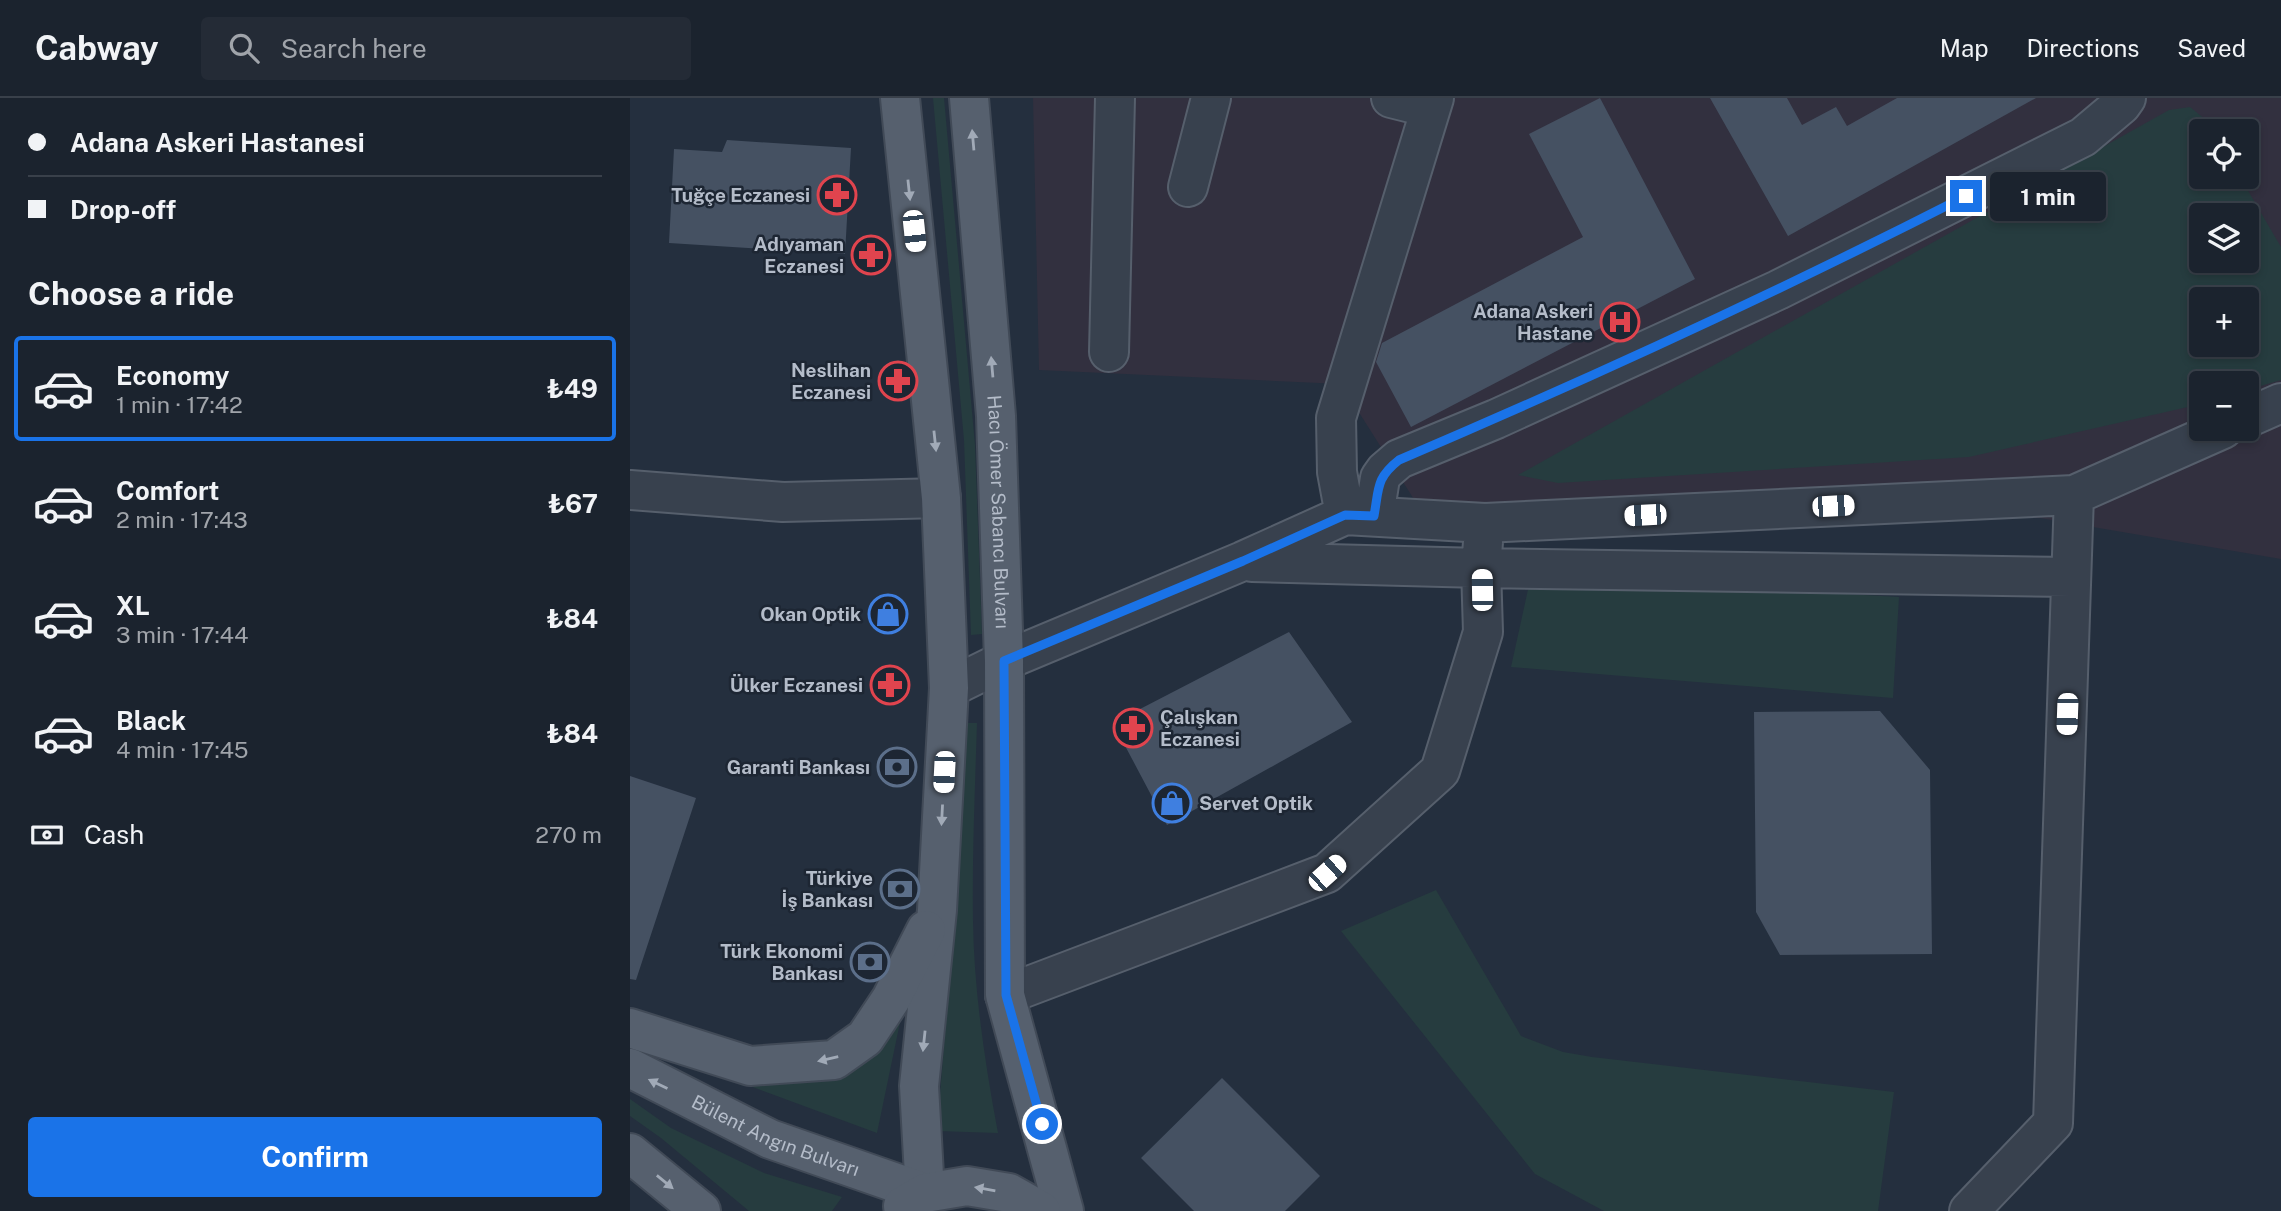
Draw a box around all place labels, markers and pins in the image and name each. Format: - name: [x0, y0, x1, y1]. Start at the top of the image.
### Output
- pharmacy icon: Tuğçe Eczanesi: [816, 174, 858, 216]
- place label: Tuğçe Eczanesi: [671, 184, 810, 206]
- place label: Adıyaman Eczanesi: [754, 233, 844, 277]
- pharmacy icon: Adıyaman Eczanesi: [850, 234, 892, 276]
- place label: Adana Askeri Hastane: [1473, 300, 1593, 344]
- hospital icon: Adana Askeri Hastane: [1599, 301, 1641, 343]
- place label: Neslihan Eczanesi: [791, 359, 871, 403]
- pharmacy icon: Neslihan Eczanesi: [877, 360, 919, 402]
- shop icon: Okan Optik: [867, 593, 909, 635]
- place label: Okan Optik: [760, 603, 861, 625]
- pharmacy icon: Ülker Eczanesi: [869, 664, 911, 706]
- place label: Ülker Eczanesi: [730, 674, 863, 696]
- place label: Çalışkan Eczanesi: [1160, 706, 1240, 750]
- pharmacy icon: Çalışkan Eczanesi: [1112, 707, 1154, 749]
- bank icon: Garanti Bankası: [876, 746, 918, 788]
- place label: Garanti Bankası: [727, 756, 870, 778]
- shop icon: Servet Optik: [1151, 782, 1193, 824]
- place label: Servet Optik: [1199, 792, 1313, 814]
- place label: Türkiye İş Bankası: [782, 867, 873, 911]
- bank icon: Türkiye İş Bankası: [879, 868, 921, 910]
- place label: Türk Ekonomi Bankası: [720, 940, 843, 984]
- bank icon: Türk Ekonomi Bankası: [849, 941, 891, 983]

